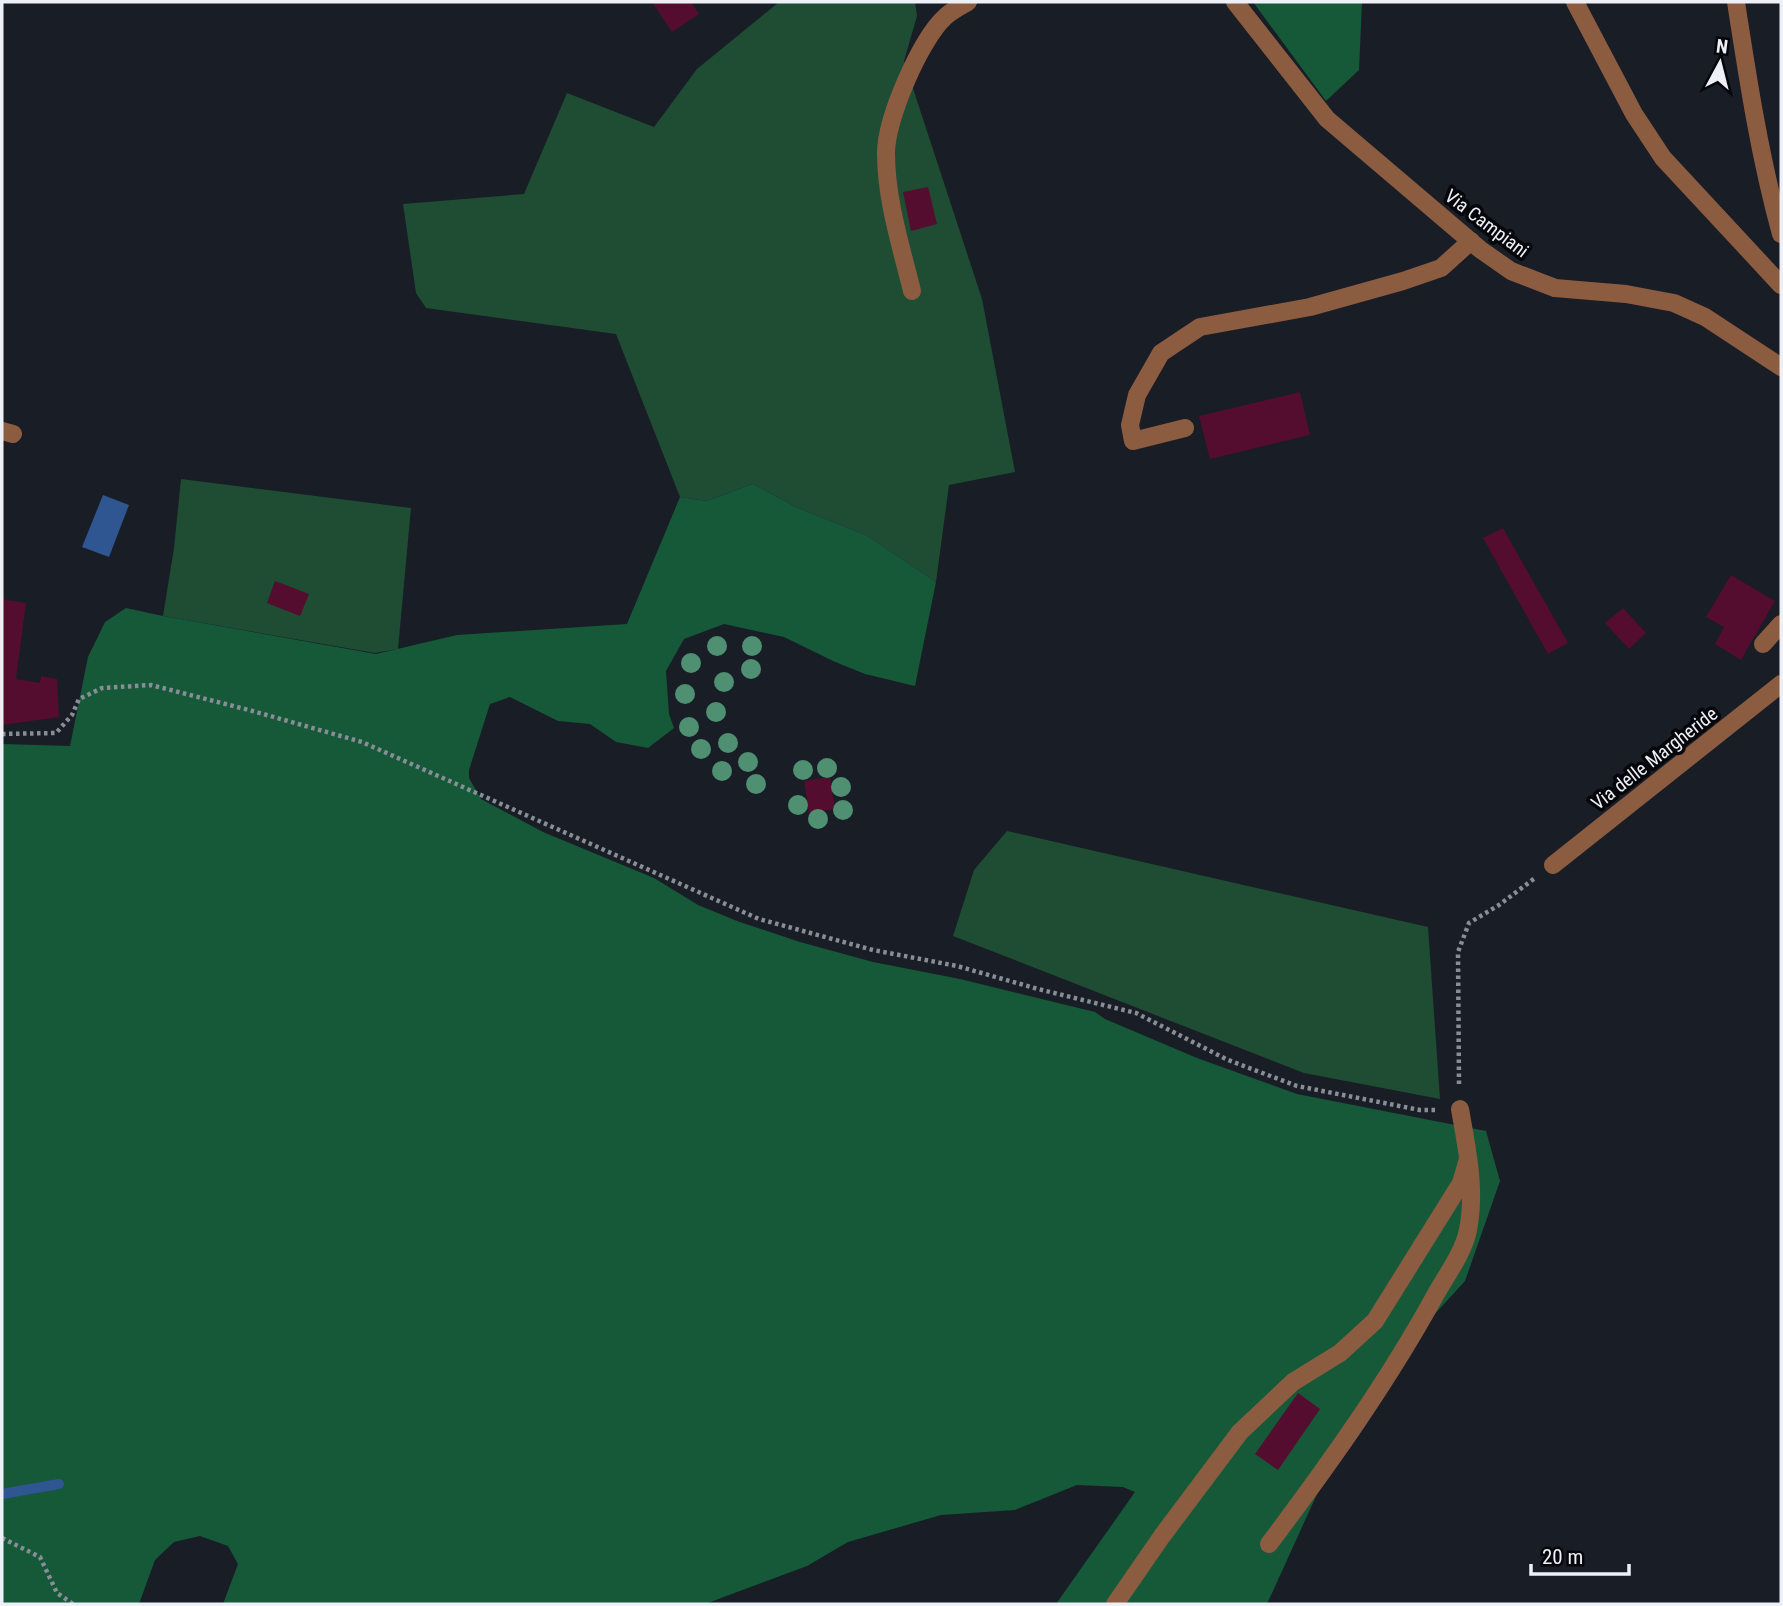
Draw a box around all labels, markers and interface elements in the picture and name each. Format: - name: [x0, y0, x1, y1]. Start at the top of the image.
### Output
- north arrow: [1685, 28, 1755, 98]
- text: N: [1715, 34, 1729, 59]
- street label: Via Campiani: [1440, 184, 1533, 262]
- street label: Via delle Margheride: [1587, 702, 1722, 815]
- scale bar: [1531, 1532, 1629, 1576]
- text: 20 m: [1542, 1545, 1583, 1569]

